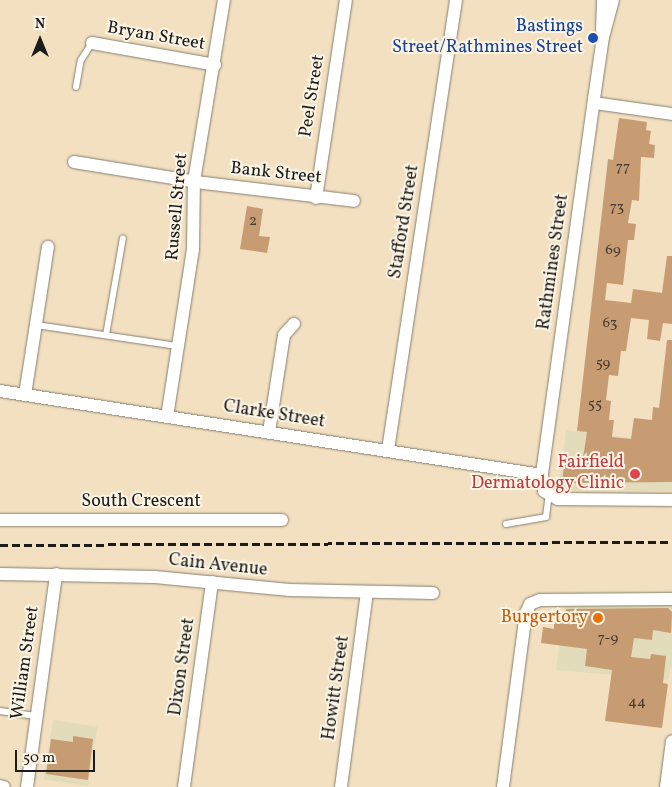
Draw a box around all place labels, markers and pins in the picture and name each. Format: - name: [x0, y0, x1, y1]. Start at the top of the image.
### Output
- place label: Bastings Street/Rathmines Street: [392, 17, 583, 59]
- marker: Bastings Street/Rathmines Street: [587, 32, 599, 44]
- place label: Fairfield Dermatology Clinic: [470, 453, 624, 496]
- marker: Fairfield Dermatology Clinic: [628, 467, 642, 481]
- place label: Burgertory: [501, 607, 588, 629]
- marker: Burgertory: [592, 612, 604, 624]

